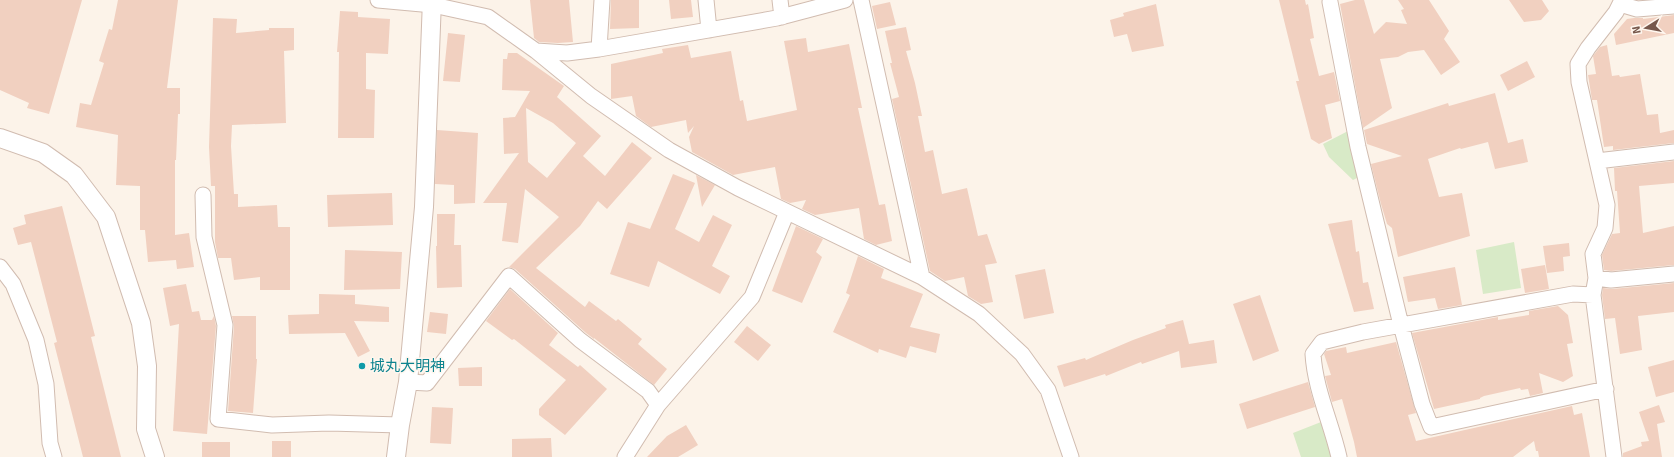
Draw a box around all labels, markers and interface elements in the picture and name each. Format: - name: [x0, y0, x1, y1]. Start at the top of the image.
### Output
- north arrow: [1626, 8, 1666, 48]
- text: N: [1630, 25, 1644, 35]
- place label: 城丸大明神: [370, 357, 445, 375]
- marker: 城丸大明神: [357, 361, 367, 371]

